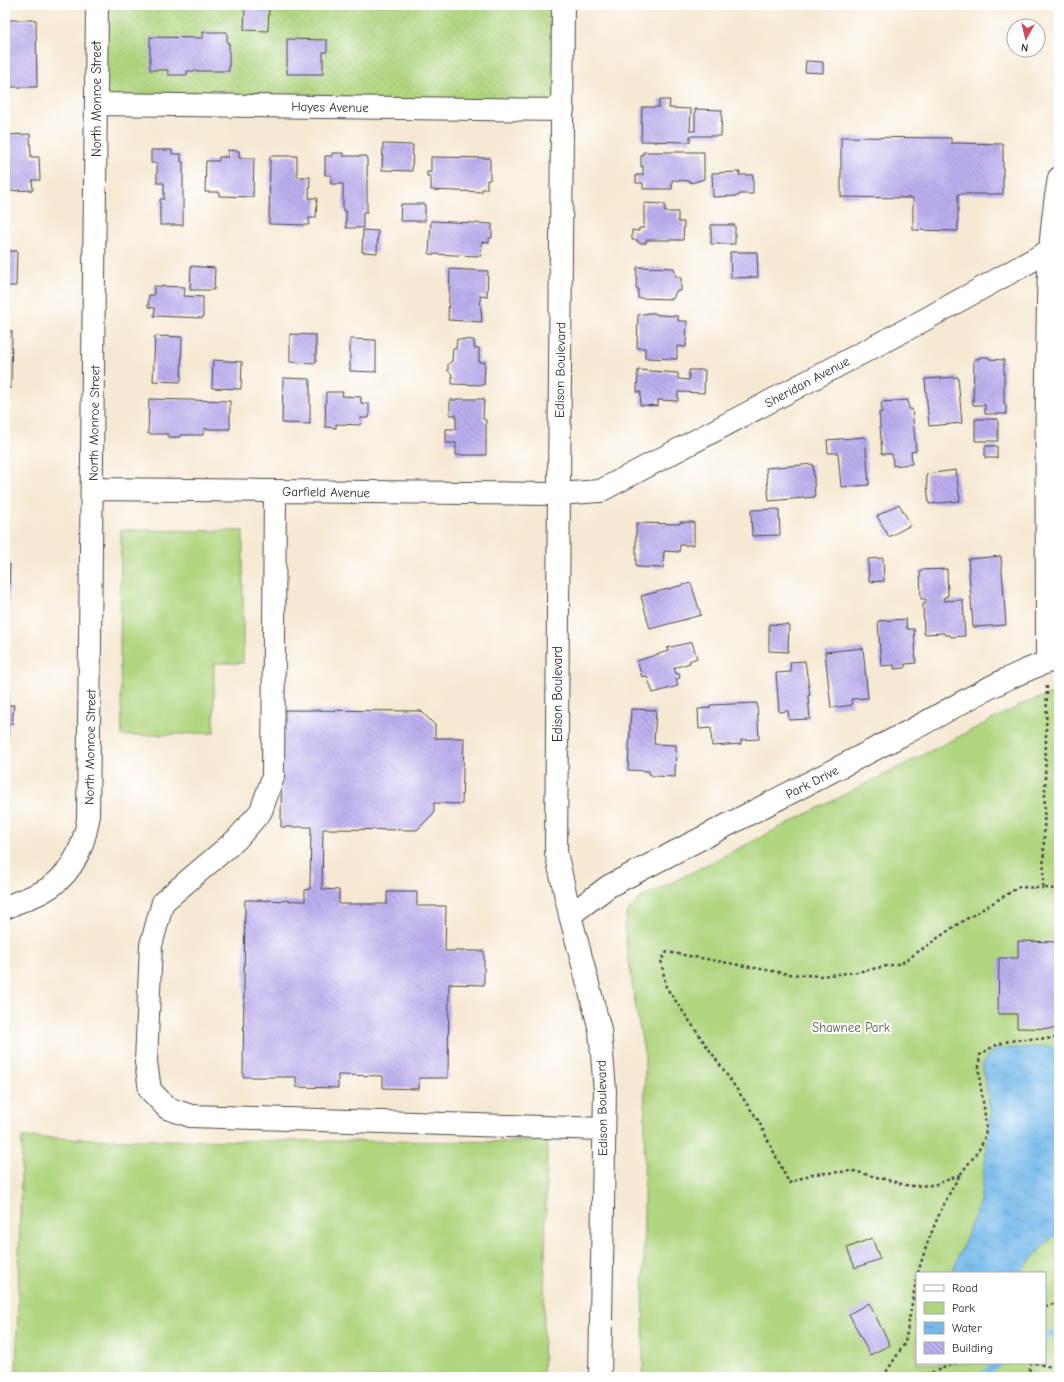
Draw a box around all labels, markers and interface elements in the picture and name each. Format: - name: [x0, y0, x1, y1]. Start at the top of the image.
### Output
- north arrow: [1006, 18, 1046, 58]
- street label: North Monroe Street: [89, 40, 104, 157]
- text: N: [1020, 40, 1029, 54]
- street label: Hayes Avenue: [291, 99, 369, 115]
- street label: Edison Boulevard: [552, 322, 568, 418]
- street label: Sheridan Avenue: [762, 353, 852, 411]
- street label: North Monroe Street: [85, 364, 103, 481]
- street label: Garfield Avenue: [282, 484, 371, 500]
- street label: Edison Boulevard: [550, 646, 565, 742]
- street label: North Monroe Street: [81, 688, 99, 805]
- street label: Park Drive: [783, 762, 841, 802]
- park label: Shawnee Park: [812, 1020, 891, 1035]
- street label: Edison Boulevard: [594, 1060, 610, 1156]
- legend: [916, 1272, 1046, 1364]
- text: Road: [952, 1281, 978, 1295]
- text: Park: [952, 1301, 975, 1315]
- text: Water: [952, 1321, 982, 1335]
- text: Building: [952, 1341, 993, 1355]

